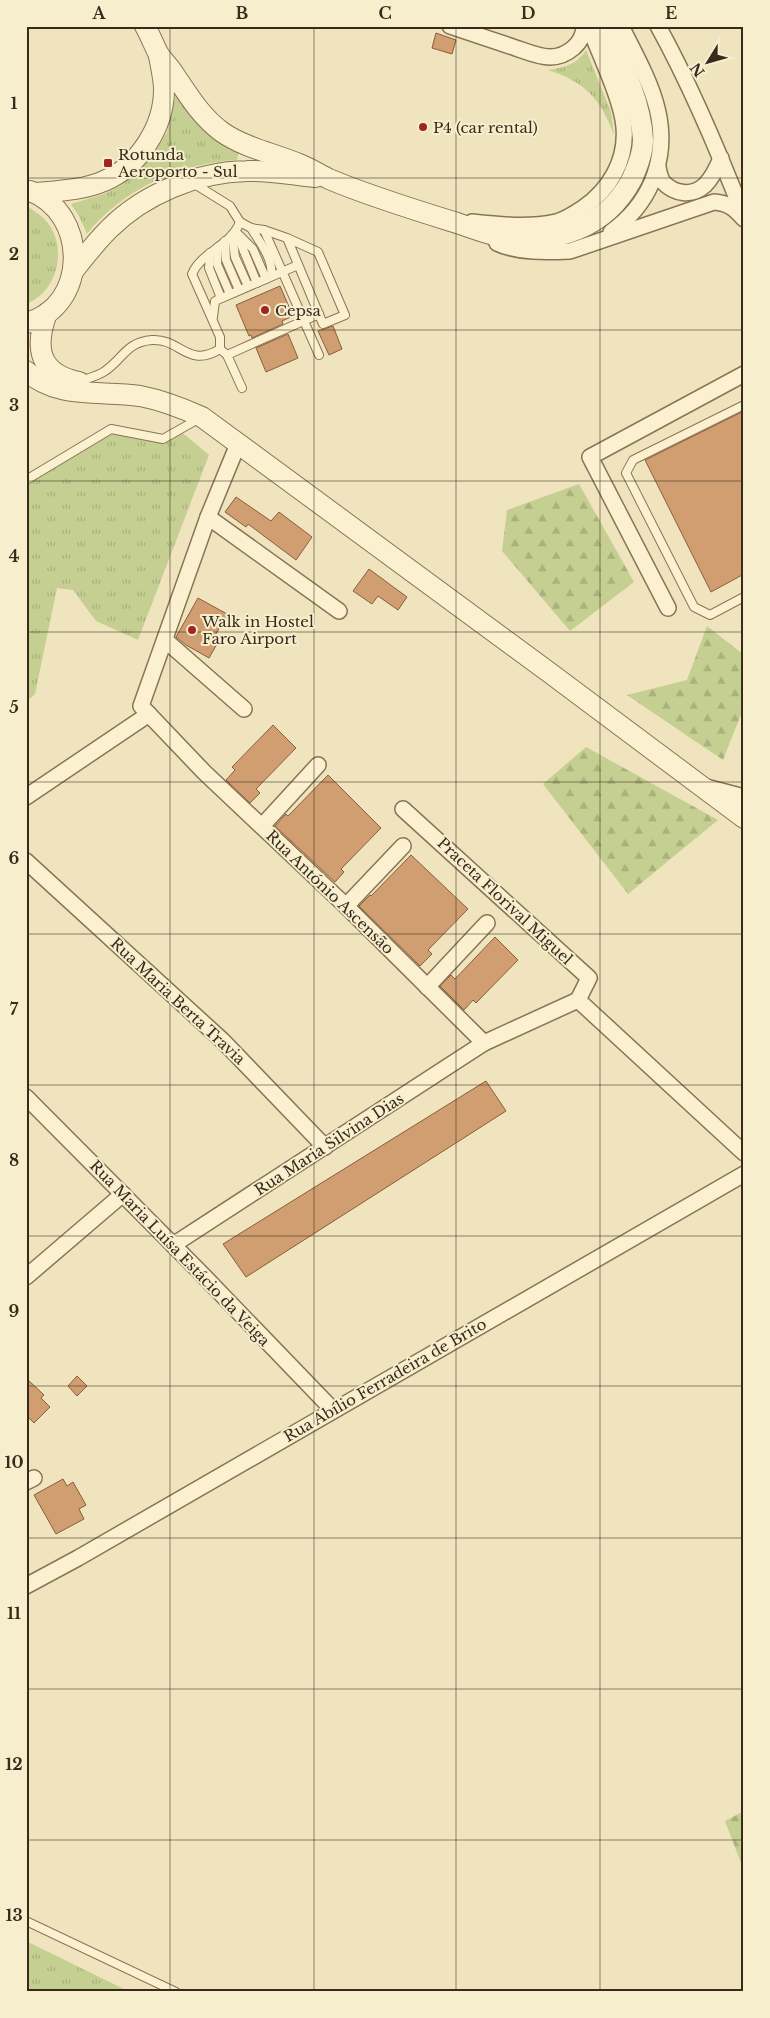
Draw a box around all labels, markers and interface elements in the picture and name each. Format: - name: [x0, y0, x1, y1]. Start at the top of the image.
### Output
- text: A: [92, 3, 107, 23]
- text: B: [236, 3, 249, 23]
- text: C: [378, 3, 392, 23]
- text: D: [521, 3, 535, 23]
- text: E: [665, 3, 677, 23]
- north arrow: [682, 38, 732, 88]
- text: N: [686, 59, 709, 80]
- text: 1: [11, 93, 18, 113]
- place label: P4 (car rental): [433, 118, 538, 137]
- marker: P4 (car rental): [417, 121, 429, 133]
- place label: Rotunda Aeroporto - Sul: [117, 145, 238, 181]
- marker: Rotunda Aeroporto - Sul: [102, 157, 114, 169]
- text: 2: [9, 244, 19, 264]
- place label: Cepsa: [275, 301, 322, 320]
- marker: Cepsa: [259, 304, 271, 316]
- text: 3: [9, 395, 19, 415]
- text: 4: [9, 546, 19, 566]
- place label: Walk in Hostel Faro Airport: [201, 612, 314, 648]
- marker: Walk in Hostel Faro Airport: [186, 624, 198, 636]
- text: 5: [9, 697, 19, 717]
- street label: Rua António Ascensão: [262, 826, 398, 958]
- street label: Praceta Florival Miguel: [433, 833, 577, 969]
- text: 6: [9, 848, 20, 868]
- street label: Rua Maria Berta Travia: [107, 934, 250, 1069]
- text: 7: [10, 999, 19, 1019]
- street label: Rua Maria Silvina Dias: [251, 1089, 407, 1199]
- text: 8: [9, 1150, 19, 1170]
- street label: Rua Maria Luísa Estácio da Veiga: [86, 1156, 275, 1351]
- text: 9: [9, 1301, 20, 1321]
- street label: Rua Abílio Ferradeira de Brito: [280, 1314, 490, 1446]
- text: 10: [4, 1452, 24, 1472]
- text: 11: [7, 1603, 21, 1623]
- text: 12: [5, 1754, 23, 1774]
- text: 13: [5, 1905, 23, 1925]

